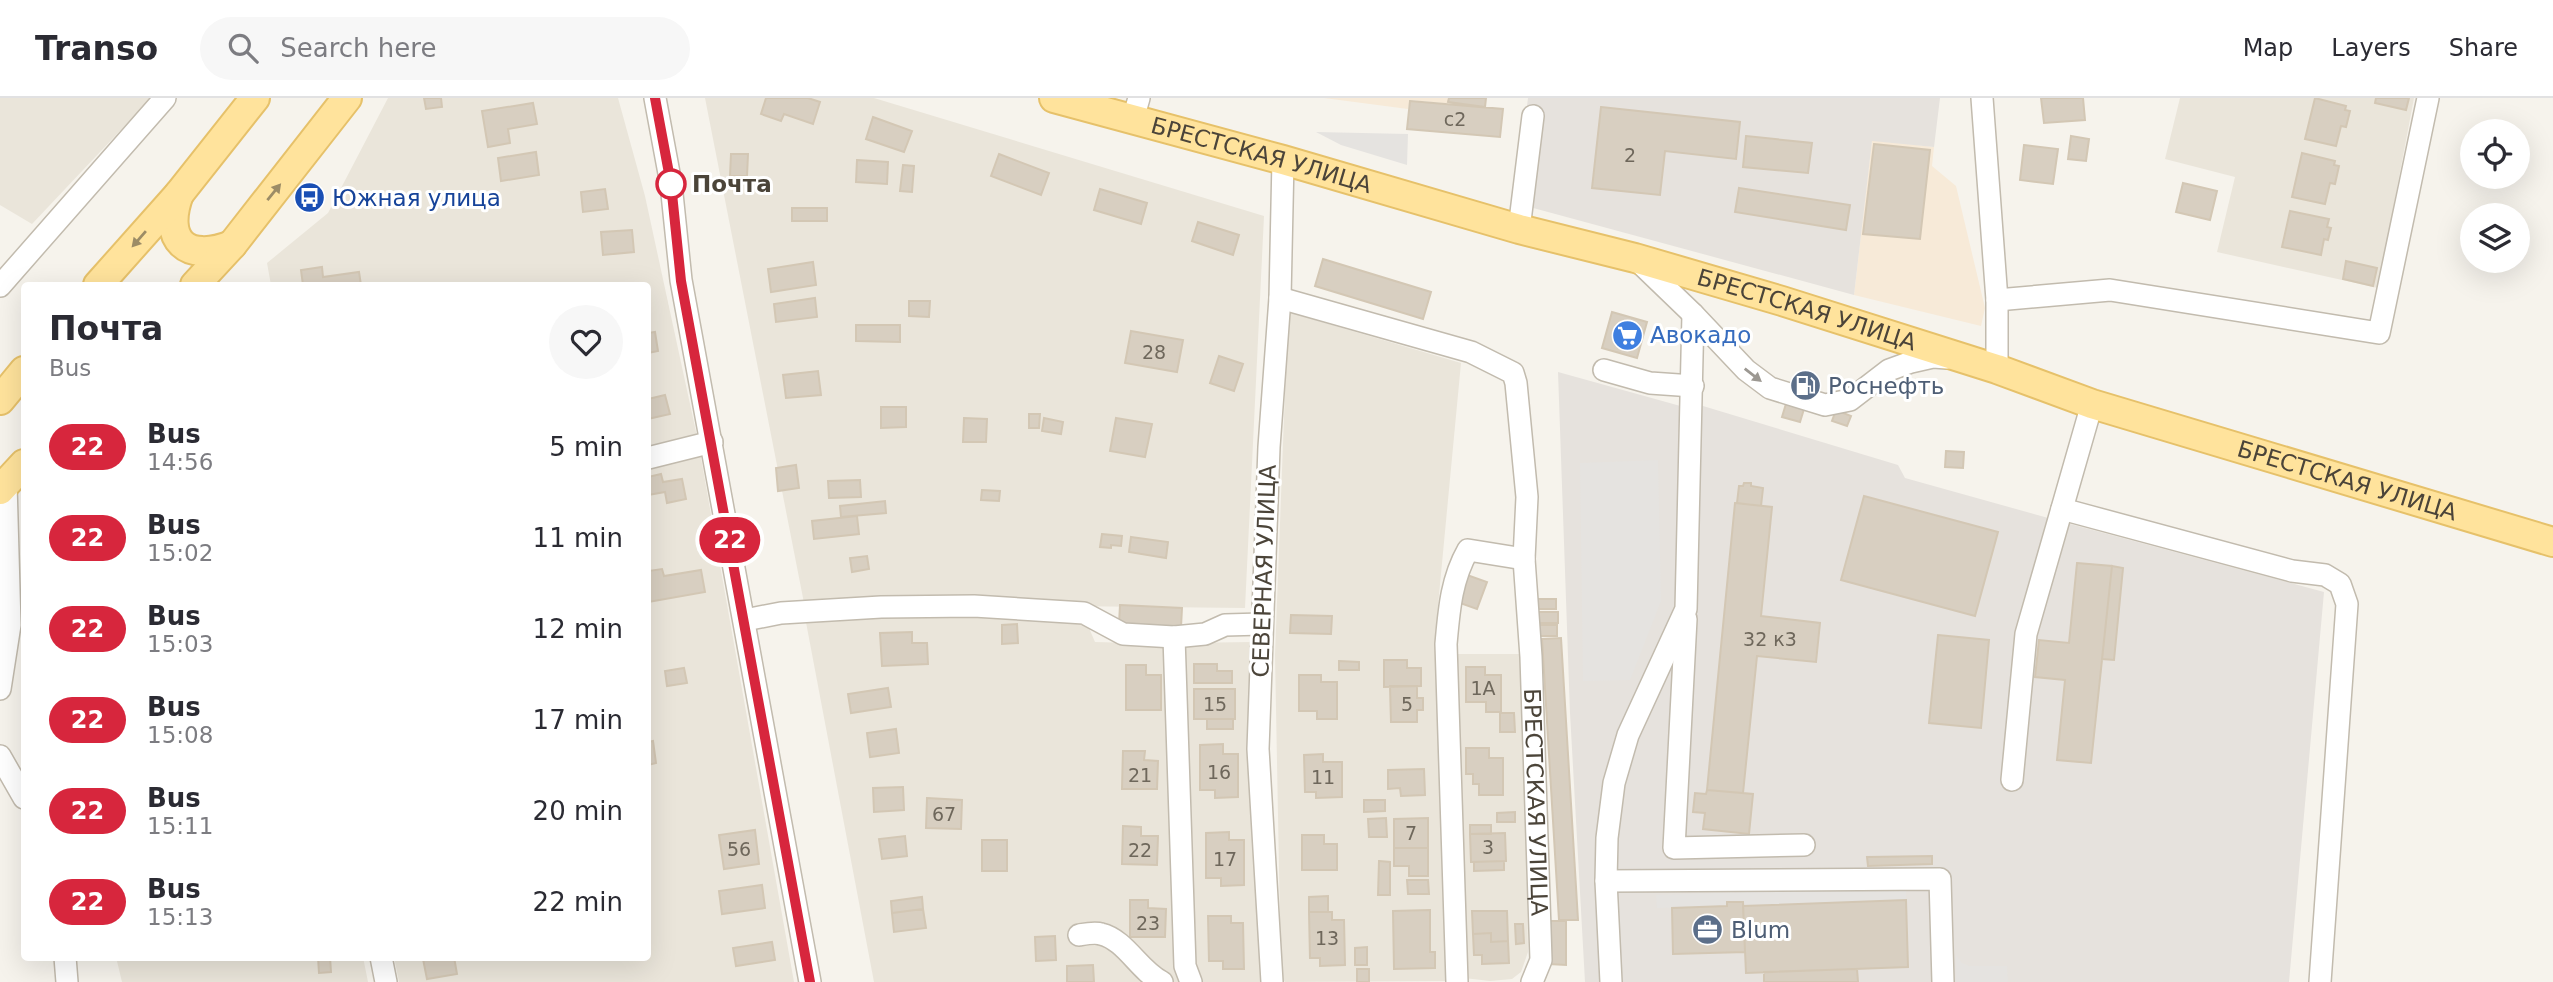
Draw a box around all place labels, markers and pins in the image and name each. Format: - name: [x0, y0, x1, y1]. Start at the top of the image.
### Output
- marker: Почта: [656, 169, 686, 199]
- place label: Почта: [692, 171, 772, 197]
- bus stop icon: Южная улица: [292, 181, 326, 215]
- place label: Южная улица: [332, 185, 501, 211]
- supermarket icon: Авокадо: [1610, 318, 1644, 352]
- place label: Авокадо: [1650, 322, 1751, 348]
- fuel station icon: Роснефть: [1788, 369, 1822, 403]
- place label: Роснефть: [1828, 373, 1944, 399]
- office icon: Blum: [1691, 913, 1725, 947]
- place label: Blum: [1731, 917, 1790, 943]

